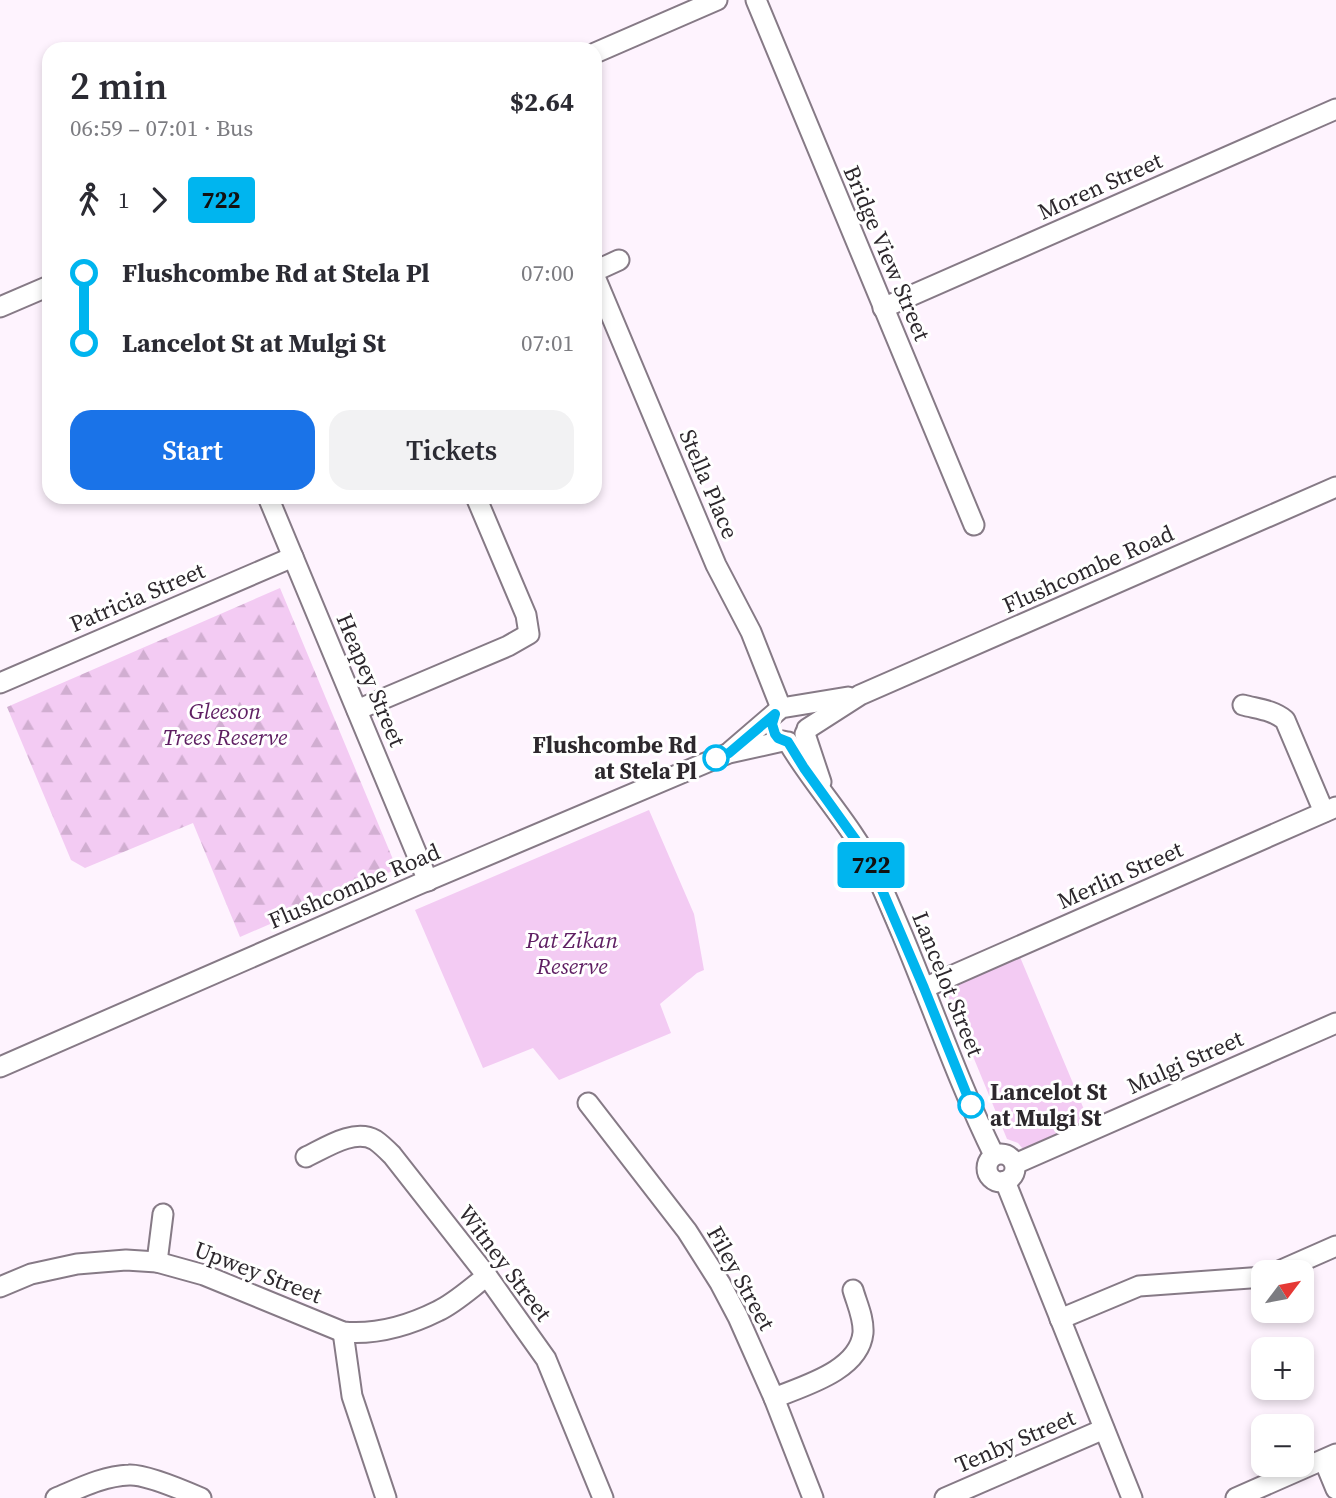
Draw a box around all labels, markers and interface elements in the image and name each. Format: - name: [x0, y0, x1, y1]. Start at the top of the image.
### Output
- text: 2 min: [70, 60, 168, 112]
- text: $2.64: [510, 84, 574, 120]
- text: 06:59 – 07:01 · Bus: [70, 112, 253, 144]
- street label: Moren Street: [1033, 144, 1168, 228]
- street label: Bridge View Street: [836, 160, 939, 346]
- icon: walk: [70, 181, 108, 219]
- icon: forward: [140, 181, 178, 219]
- text: 722: [202, 183, 241, 216]
- text: 1: [118, 184, 130, 216]
- text: Flushcombe Rd at Stela Pl: [122, 255, 430, 291]
- text: 07:00: [521, 257, 574, 289]
- text: Lancelot St at Mulgi St: [122, 325, 386, 361]
- text: 07:01: [521, 327, 574, 359]
- button: Start: [70, 410, 315, 490]
- button: Tickets: [329, 410, 574, 490]
- street label: Stella Place: [672, 424, 746, 544]
- street label: Flushcombe Road: [997, 517, 1179, 621]
- street label: Patricia Street: [65, 554, 210, 640]
- street label: Heapey Street: [329, 608, 414, 752]
- park label: Gleeson Trees Reserve: [163, 695, 288, 753]
- place label: Flushcombe Rd at Stela Pl: [533, 729, 697, 787]
- marker: Flushcombe Rd at Stela Pl: [703, 745, 729, 771]
- street label: Merlin Street: [1052, 833, 1188, 917]
- street label: Flushcombe Road: [263, 835, 445, 937]
- line badge: 722: [831, 842, 911, 888]
- text: 722: [851, 848, 891, 881]
- street label: Lancelot Street: [904, 907, 992, 1062]
- park label: Pat Zikan Reserve: [525, 924, 618, 982]
- street label: Mulgi Street: [1122, 1022, 1249, 1102]
- place label: Lancelot St at Mulgi St: [990, 1076, 1108, 1134]
- marker: Lancelot St at Mulgi St: [958, 1092, 984, 1118]
- street label: Witney Street: [451, 1198, 560, 1328]
- street label: Filey Street: [699, 1220, 783, 1336]
- street label: Upwey Street: [190, 1233, 327, 1311]
- north arrow: [1251, 1260, 1314, 1323]
- map controls: [1251, 1260, 1314, 1477]
- button: +: [1251, 1337, 1314, 1400]
- street label: Tenby Street: [950, 1401, 1080, 1481]
- button: −: [1251, 1414, 1314, 1477]

